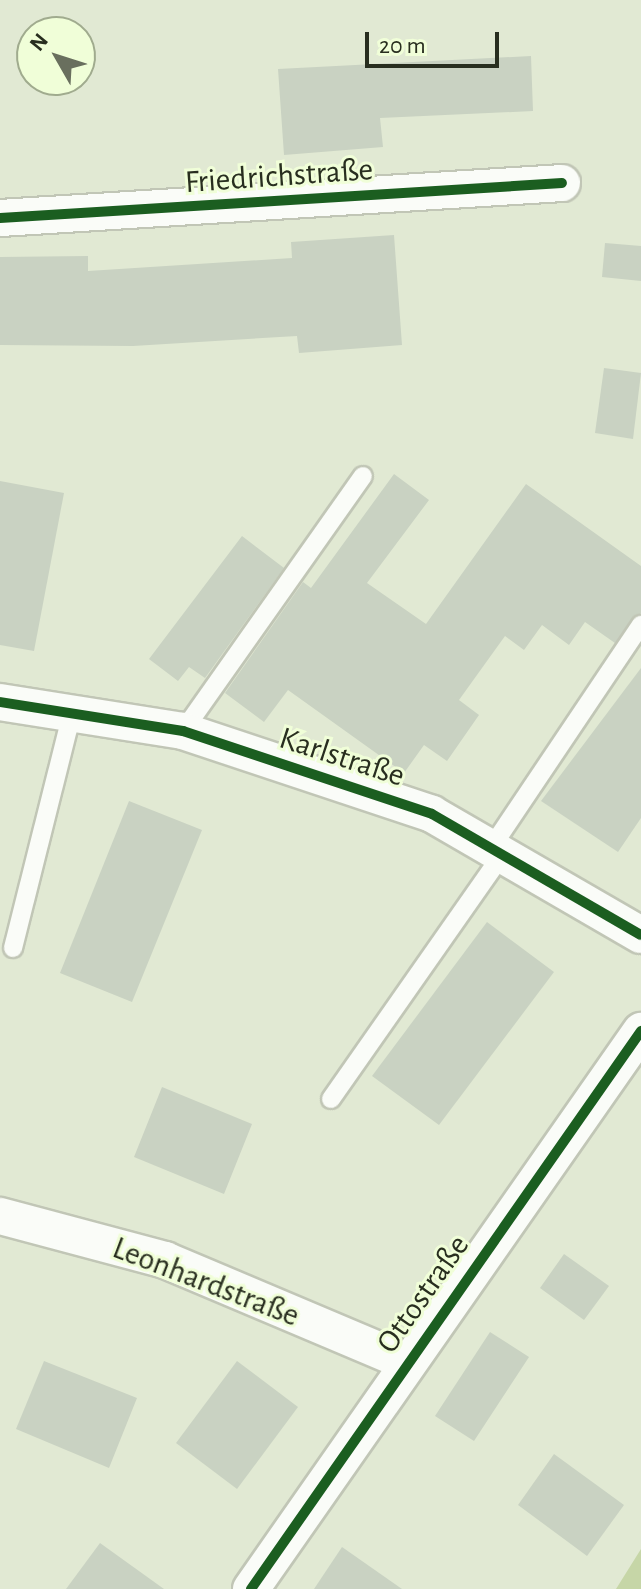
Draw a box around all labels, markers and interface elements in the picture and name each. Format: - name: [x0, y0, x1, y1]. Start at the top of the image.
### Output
- north arrow: [16, 16, 96, 96]
- scale bar: [369, 16, 503, 66]
- text: N: [26, 29, 52, 55]
- text: 20 m: [379, 34, 426, 58]
- street label: Friedrichstraße: [184, 150, 374, 202]
- street label: Karlstraße: [275, 719, 409, 795]
- street label: Ottostraße: [368, 1228, 478, 1360]
- street label: Leonhardstraße: [107, 1229, 305, 1335]

